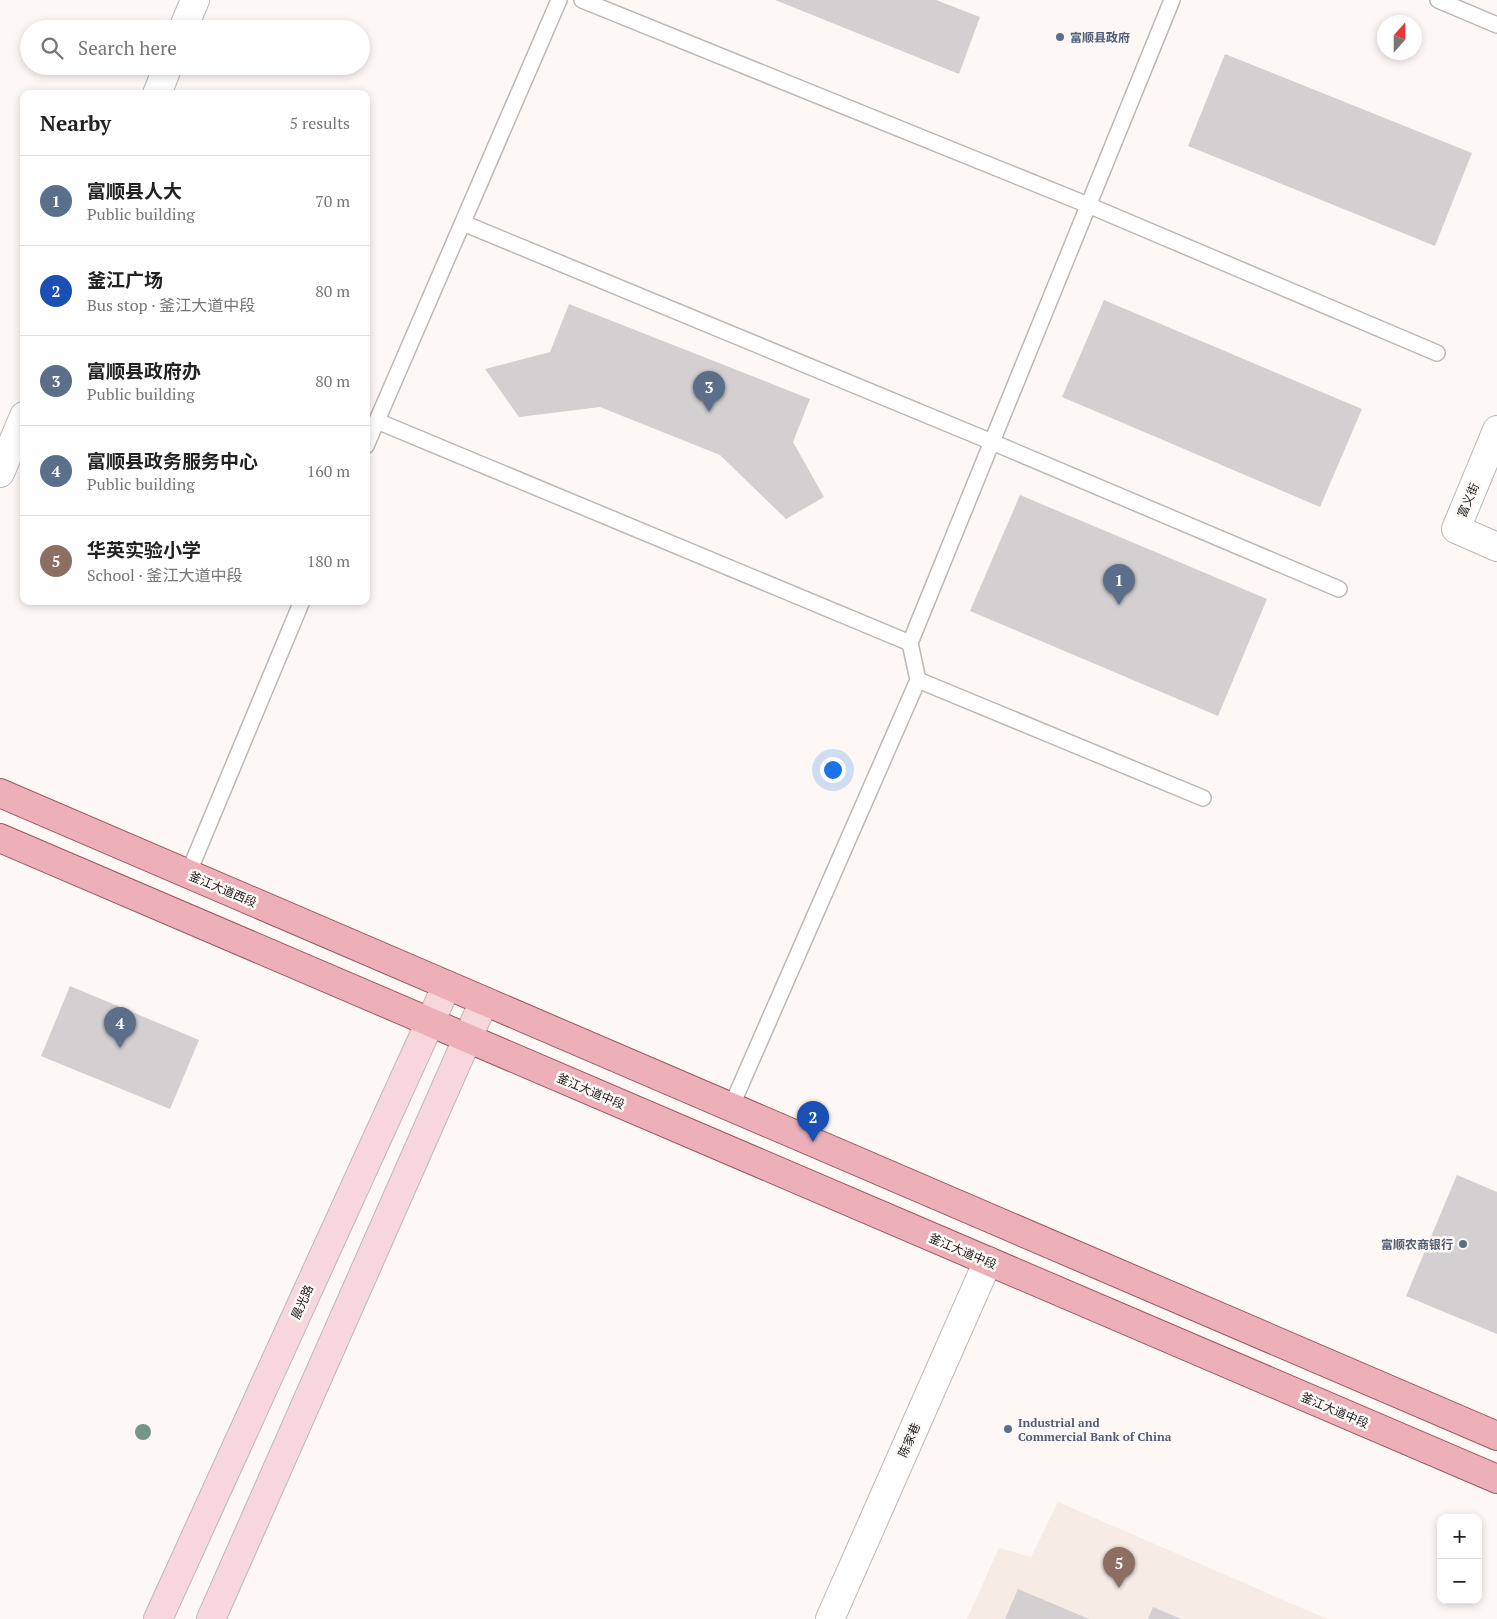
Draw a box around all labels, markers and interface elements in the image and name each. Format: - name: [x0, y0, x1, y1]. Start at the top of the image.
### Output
- north arrow: [1377, 15, 1422, 60]
- search box: [20, 20, 370, 75]
- place label: 富顺县政府: [1070, 30, 1130, 45]
- marker: 富顺县政府: [1054, 31, 1066, 43]
- icon: search: [38, 34, 66, 62]
- text: Search here: [78, 35, 177, 60]
- text: Nearby: [40, 109, 111, 137]
- text: 5 results: [290, 112, 350, 134]
- text: 富顺县人大: [87, 178, 182, 203]
- text: 1: [51, 190, 61, 212]
- text: 70 m: [315, 190, 350, 212]
- text: Public building: [87, 203, 195, 225]
- text: 釜江广场: [87, 267, 163, 292]
- text: 2: [51, 280, 61, 302]
- text: 80 m: [315, 280, 350, 302]
- text: Bus stop · 釜江大道中段: [87, 294, 255, 316]
- text: 富顺县政府办: [87, 358, 201, 383]
- text: 3: [51, 370, 61, 392]
- text: 80 m: [315, 370, 350, 392]
- pin: 3: [693, 371, 725, 412]
- text: Public building: [87, 383, 195, 405]
- text: 富顺县政务服务中心: [87, 448, 258, 473]
- text: 4: [51, 460, 61, 482]
- text: 160 m: [307, 460, 350, 482]
- text: Public building: [87, 473, 195, 495]
- street label: 富义街: [1454, 480, 1482, 520]
- text: 华英实验小学: [87, 537, 201, 562]
- text: 5: [51, 550, 61, 572]
- text: 180 m: [307, 550, 350, 572]
- text: School · 釜江大道中段: [87, 564, 243, 586]
- pin: 1: [1103, 564, 1135, 605]
- your location: [820, 757, 846, 783]
- street label: 釜江大道西段: [187, 868, 259, 910]
- pin: 4: [104, 1007, 136, 1048]
- street label: 釜江大道中段: [555, 1070, 627, 1112]
- pin: 2: [797, 1101, 829, 1142]
- street label: 釜江大道中段: [927, 1230, 999, 1272]
- place label: 富顺农商银行: [1381, 1237, 1453, 1252]
- marker: 富顺农商银行: [1457, 1238, 1469, 1250]
- street label: 晨光路: [288, 1282, 316, 1322]
- street label: 釜江大道中段: [1299, 1389, 1371, 1431]
- place label: Industrial and Commercial Bank of China: [1018, 1415, 1172, 1444]
- street label: 陈家巷: [895, 1420, 923, 1460]
- marker: Industrial and Commercial Bank of China: [1002, 1423, 1014, 1435]
- map controls: [1437, 1514, 1482, 1604]
- button: +: [1437, 1514, 1482, 1559]
- pin: 5: [1103, 1547, 1135, 1588]
- button: −: [1437, 1559, 1482, 1604]

